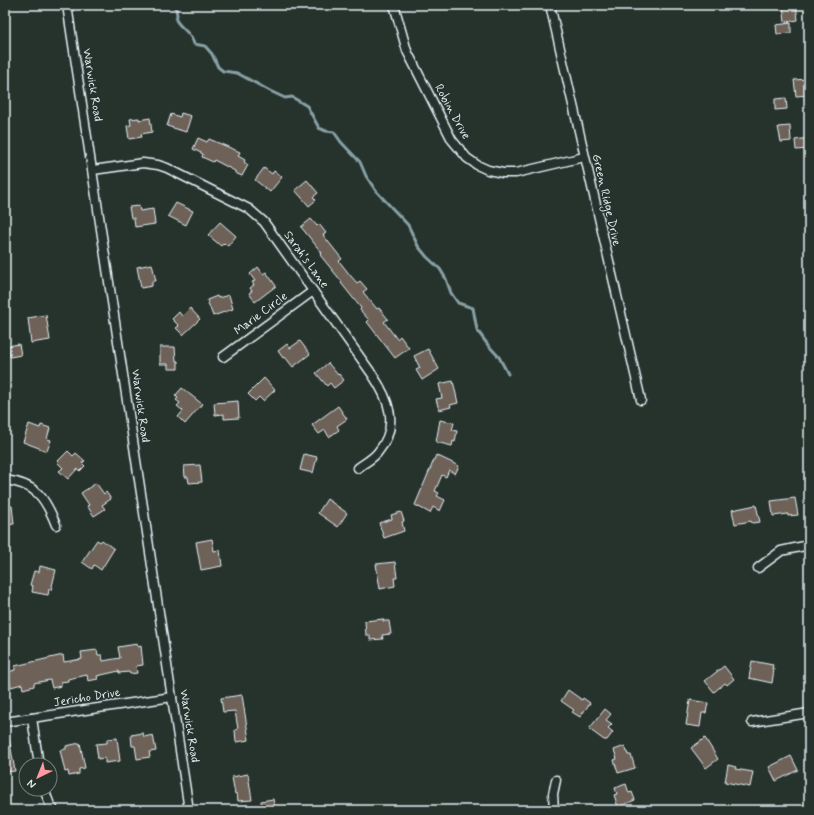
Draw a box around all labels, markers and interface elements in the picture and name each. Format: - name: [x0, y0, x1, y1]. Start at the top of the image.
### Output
- street label: Warwick Road: [78, 47, 106, 123]
- street label: Robin Drive: [430, 82, 474, 142]
- street label: Green Ridge Drive: [588, 152, 624, 248]
- street label: Sarah's Lane: [280, 228, 332, 292]
- street label: Marie Circle: [231, 289, 291, 339]
- street label: Warwick Road: [127, 368, 153, 444]
- street label: Jericho Drive: [52, 685, 122, 711]
- street label: Warwick Road: [175, 688, 203, 764]
- north arrow: [18, 757, 58, 797]
- text: N: [24, 776, 39, 791]

